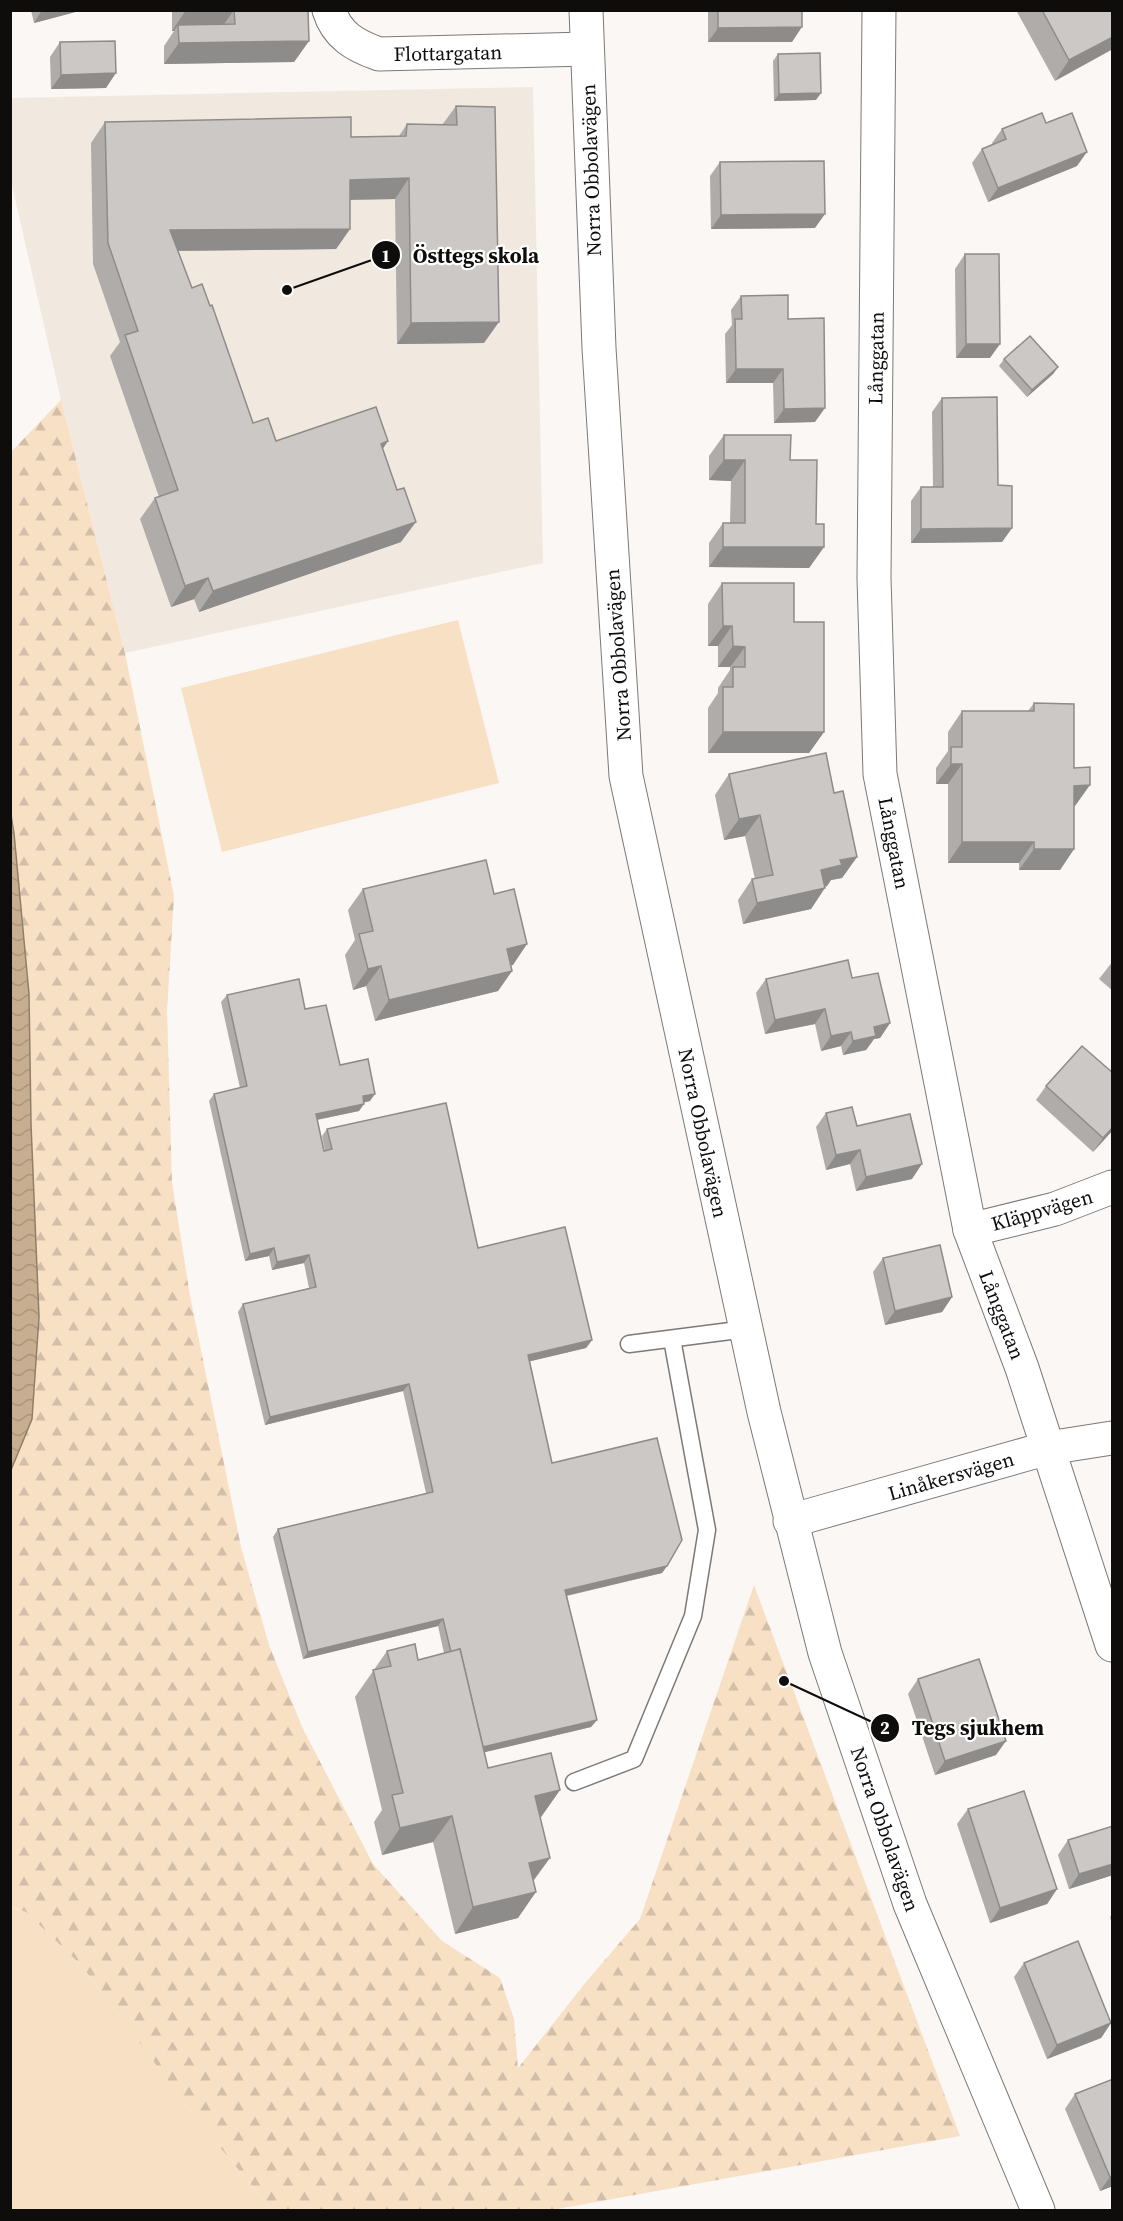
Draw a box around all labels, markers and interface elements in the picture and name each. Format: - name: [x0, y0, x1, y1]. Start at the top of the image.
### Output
- street label: Flottargatan: [393, 38, 503, 68]
- street label: Norra Obbolavägen: [574, 83, 608, 257]
- callout: Östtegs skola: [371, 236, 551, 275]
- text: Östtegs skola: [413, 241, 540, 270]
- text: 1: [381, 243, 391, 268]
- street label: Långgatan: [861, 311, 891, 405]
- street label: Norra Obbolavägen: [598, 568, 638, 742]
- street label: Långgatan: [871, 795, 917, 891]
- street label: Norra Obbolavägen: [671, 1046, 735, 1220]
- street label: Kläppvägen: [988, 1182, 1096, 1238]
- street label: Långgatan: [972, 1267, 1032, 1363]
- street label: Linåkersvägen: [885, 1445, 1017, 1507]
- callout: Tegs sjukhem: [870, 1708, 1056, 1747]
- text: Tegs sjukhem: [912, 1713, 1044, 1742]
- text: 2: [880, 1715, 890, 1740]
- street label: Norra Obbolavägen: [844, 1743, 926, 1915]

